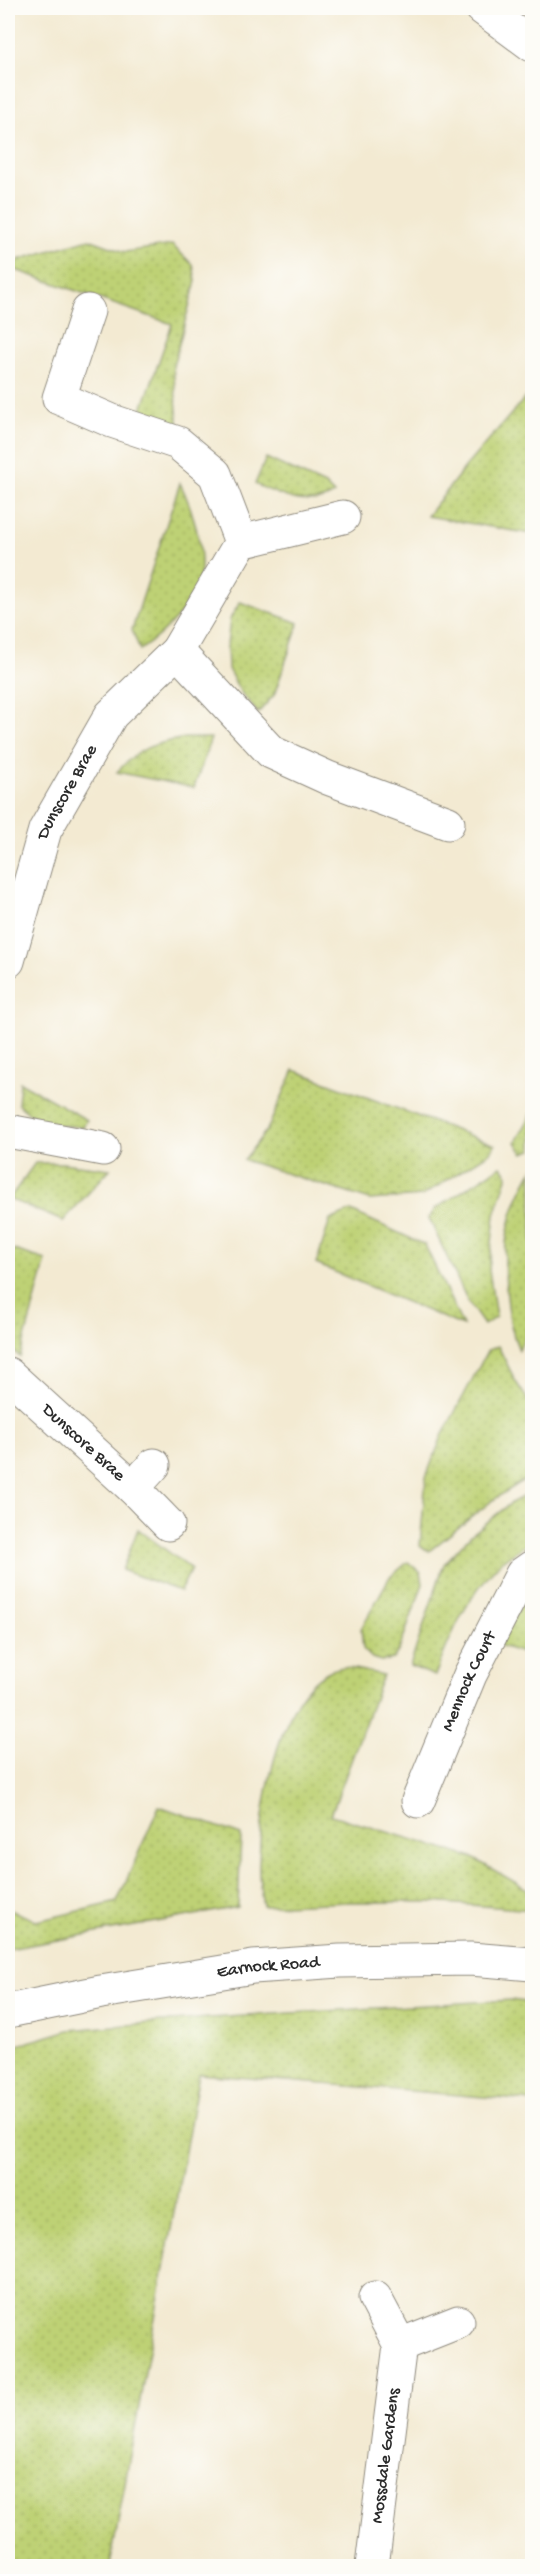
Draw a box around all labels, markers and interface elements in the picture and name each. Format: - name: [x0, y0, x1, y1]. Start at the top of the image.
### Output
- street label: Dunscore Brae: [32, 740, 103, 842]
- street label: Dunscore Brae: [37, 1399, 130, 1487]
- street label: Mennock Court: [437, 1626, 502, 1735]
- street label: Earnock Road: [215, 1952, 322, 1983]
- street label: Mossdale Gardens: [367, 2386, 405, 2525]

